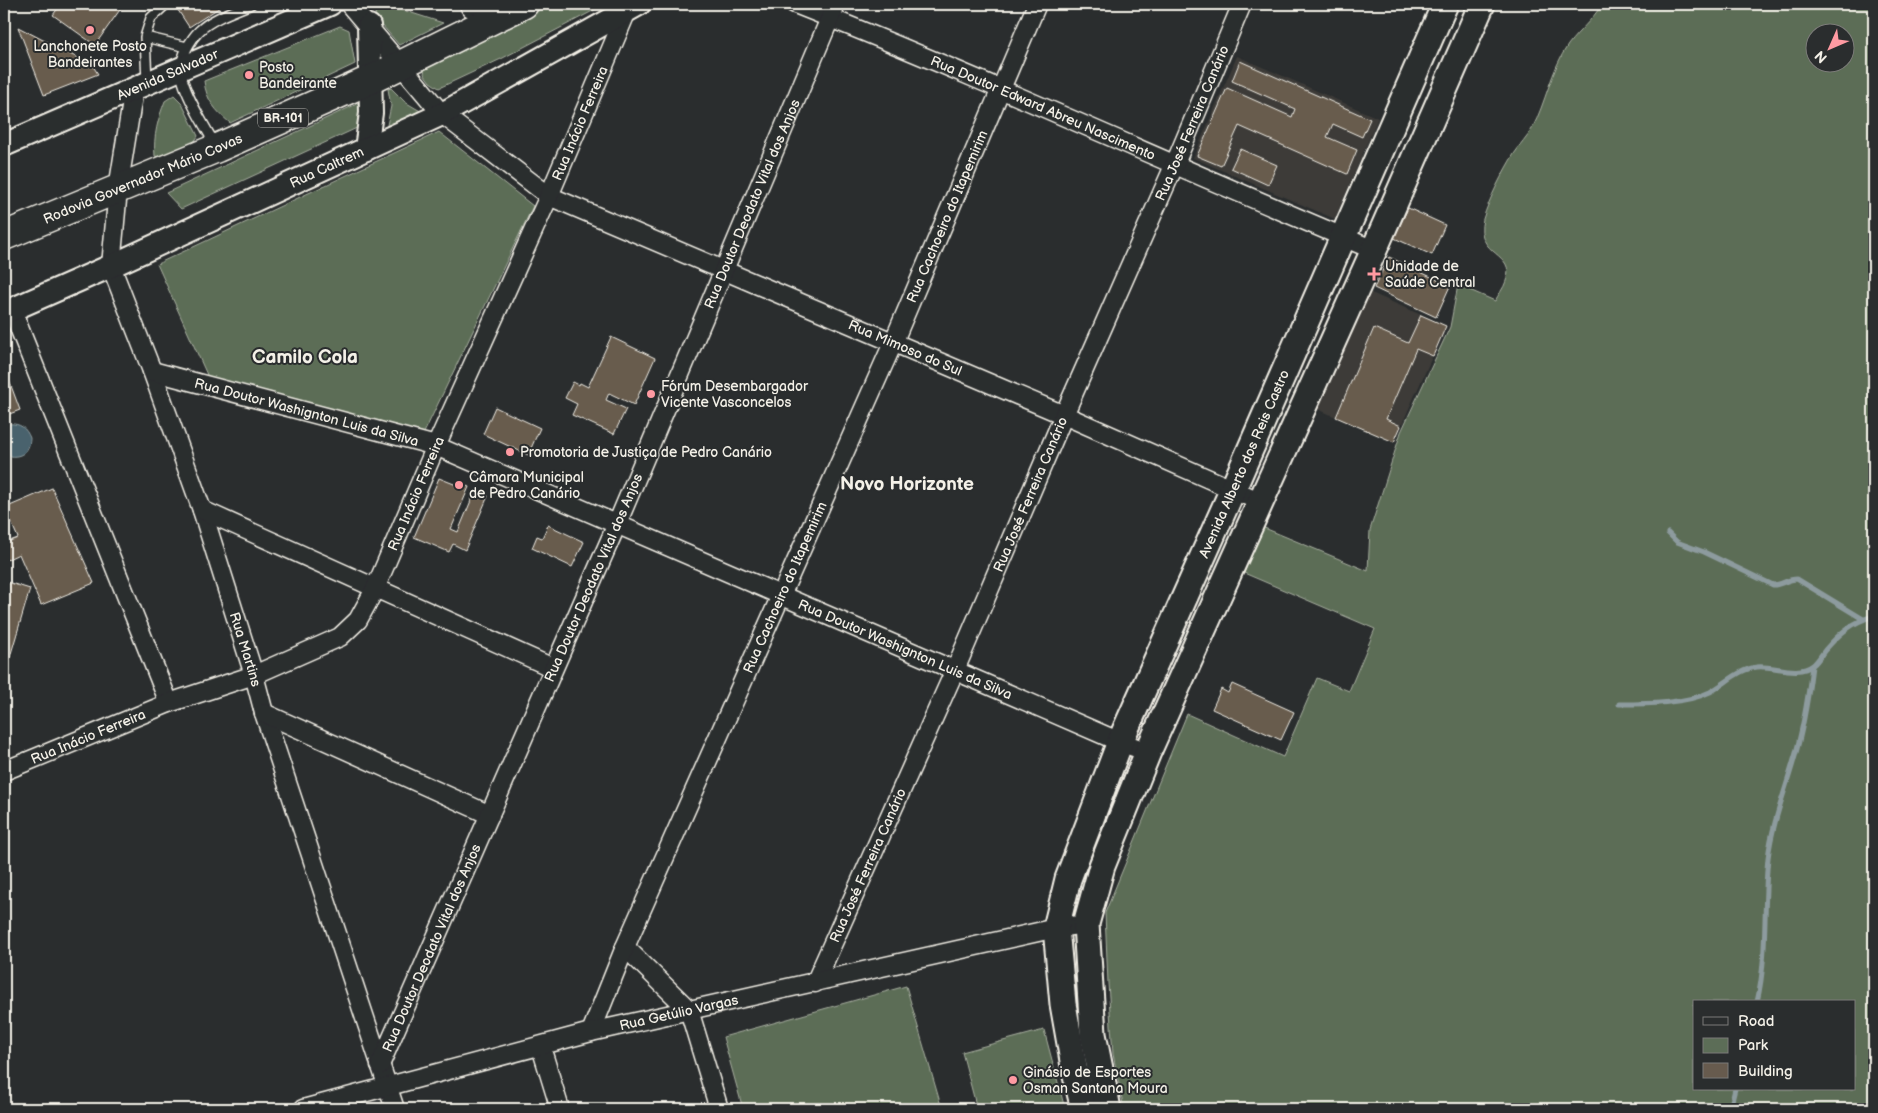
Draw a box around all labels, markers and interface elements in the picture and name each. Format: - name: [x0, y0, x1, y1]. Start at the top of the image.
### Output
- north arrow: [1806, 22, 1856, 72]
- marker: Lanchonete Posto Bandeirantes: [84, 24, 96, 36]
- place label: Lanchonete Posto Bandeirantes: [33, 38, 147, 71]
- street label: Rua José Ferreira Canário: [1151, 43, 1232, 203]
- street label: Avenida Salvador: [114, 45, 222, 104]
- text: N: [1811, 47, 1831, 67]
- street label: Rua Doutor Edward Abreu Nascimento: [928, 52, 1158, 164]
- place label: Posto Bandeirante: [259, 59, 337, 92]
- street label: Rua Inácio Ferreira: [548, 63, 611, 183]
- marker: Posto Bandeirante: [243, 69, 255, 81]
- street label: Rua Doutor Deodato Vital dos Anjos: [700, 97, 803, 311]
- road number: BR-101: [258, 109, 308, 128]
- street label: Rua Cachoeiro do Itapemirim: [903, 127, 991, 305]
- street label: Rodovia Governador Mário Covas: [41, 129, 245, 227]
- street label: Rua Caltrem: [287, 143, 366, 191]
- place label: Unidade de Saúde Central: [1385, 258, 1475, 291]
- marker: Unidade de Saúde Central: [1367, 267, 1381, 281]
- street label: Rua Mimoso do Sul: [846, 316, 965, 379]
- district label: Camilo Cola: [252, 346, 358, 369]
- street label: Avenida Alberto dos Reis Castro: [1195, 367, 1293, 560]
- street label: Rua Doutor Washignton Luis da Silva: [193, 374, 421, 450]
- place label: Fórum Desembargador Vicente Vasconcelos: [661, 378, 809, 411]
- marker: Fórum Desembargador Vicente Vasconcelos: [645, 388, 657, 400]
- street label: Rua José Ferreira Canário: [989, 414, 1071, 574]
- street label: Rua Inácio Ferreira: [384, 434, 448, 553]
- place label: Promotoria de Justiça de Pedro Canário: [520, 444, 772, 461]
- marker: Promotoria de Justiça de Pedro Canário: [504, 446, 516, 458]
- place label: Câmara Municipal de Pedro Canário: [469, 469, 584, 502]
- street label: Rua Doutor Deodato Vital dos Anjos: [540, 471, 646, 684]
- district label: Novo Horizonte: [840, 473, 974, 496]
- marker: Câmara Municipal de Pedro Canário: [453, 479, 465, 491]
- street label: Rua Cachoeiro do Itapemirim: [739, 499, 830, 676]
- street label: Rua Doutor Washignton Luis da Silva: [796, 595, 1015, 703]
- street label: Rua Martins: [226, 610, 265, 688]
- street label: Rua Inácio Ferreira: [28, 705, 148, 768]
- street label: Rua José Ferreira Canário: [826, 785, 910, 945]
- street label: Rua Doutor Deodato Vital dos Anjos: [378, 841, 484, 1054]
- street label: Rua Getúlio Vargas: [618, 991, 740, 1034]
- legend: [1693, 1000, 1856, 1090]
- text: Road: [1738, 1012, 1774, 1031]
- text: Park: [1738, 1036, 1769, 1055]
- text: Building: [1738, 1062, 1793, 1081]
- place label: Ginásio de Esportes Osman Santana Moura: [1023, 1064, 1168, 1097]
- marker: Ginásio de Esportes Osman Santana Moura: [1007, 1074, 1019, 1086]

